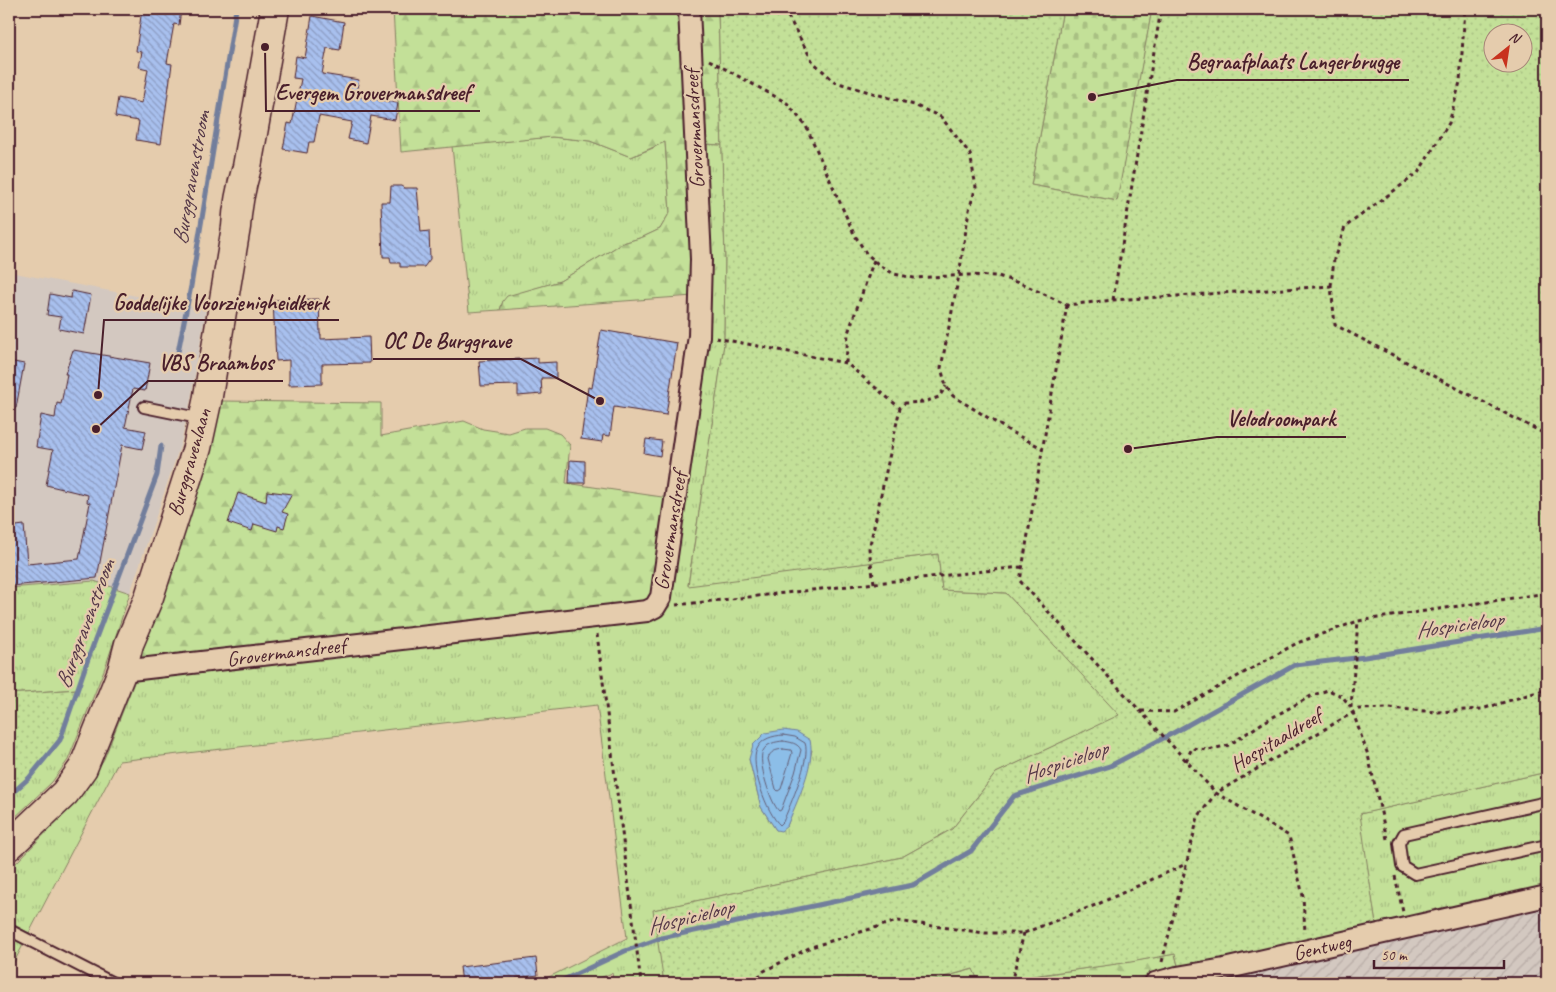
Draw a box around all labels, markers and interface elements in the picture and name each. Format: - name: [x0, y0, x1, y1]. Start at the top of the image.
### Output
- north arrow: [1484, 22, 1534, 72]
- text: N: [1506, 28, 1524, 48]
- callout: Begraafplaats Langerbrugge: [1177, 43, 1409, 80]
- text: Begraafplaats Langerbrugge: [1187, 48, 1401, 76]
- street label: Grovermansdreef: [678, 64, 710, 189]
- callout: Evergem Grovermansdreef: [266, 74, 480, 111]
- text: Evergem Grovermansdreef: [276, 79, 476, 107]
- water label: Burggravenstroom: [166, 107, 217, 247]
- callout: Goddelijke Voorzienigheidkerk: [104, 283, 339, 320]
- text: Goddelijke Voorzienigheidkerk: [113, 289, 331, 317]
- callout: OC De Burggrave: [373, 322, 521, 359]
- text: OC De Burggrave: [383, 327, 514, 355]
- callout: VBS Braambos: [148, 344, 283, 381]
- text: VBS Braambos: [159, 349, 276, 377]
- callout: Velodroompark: [1217, 400, 1346, 437]
- street label: Burggravenlaan: [161, 405, 217, 519]
- text: Velodroompark: [1227, 405, 1337, 433]
- street label: Grovermansdreef: [648, 465, 693, 592]
- water label: Burggravenstroom: [49, 553, 122, 692]
- water label: Hospicieloop: [1414, 605, 1508, 645]
- street label: Grovermansdreef: [225, 631, 352, 672]
- street label: Hospitaaldreef: [1226, 700, 1331, 777]
- water label: Hospicieloop: [1019, 733, 1114, 789]
- water label: Hospicieloop: [644, 892, 739, 941]
- street label: Gentweg: [1291, 927, 1355, 966]
- scale bar: [1374, 937, 1504, 969]
- text: 50 m: [1381, 946, 1408, 965]

